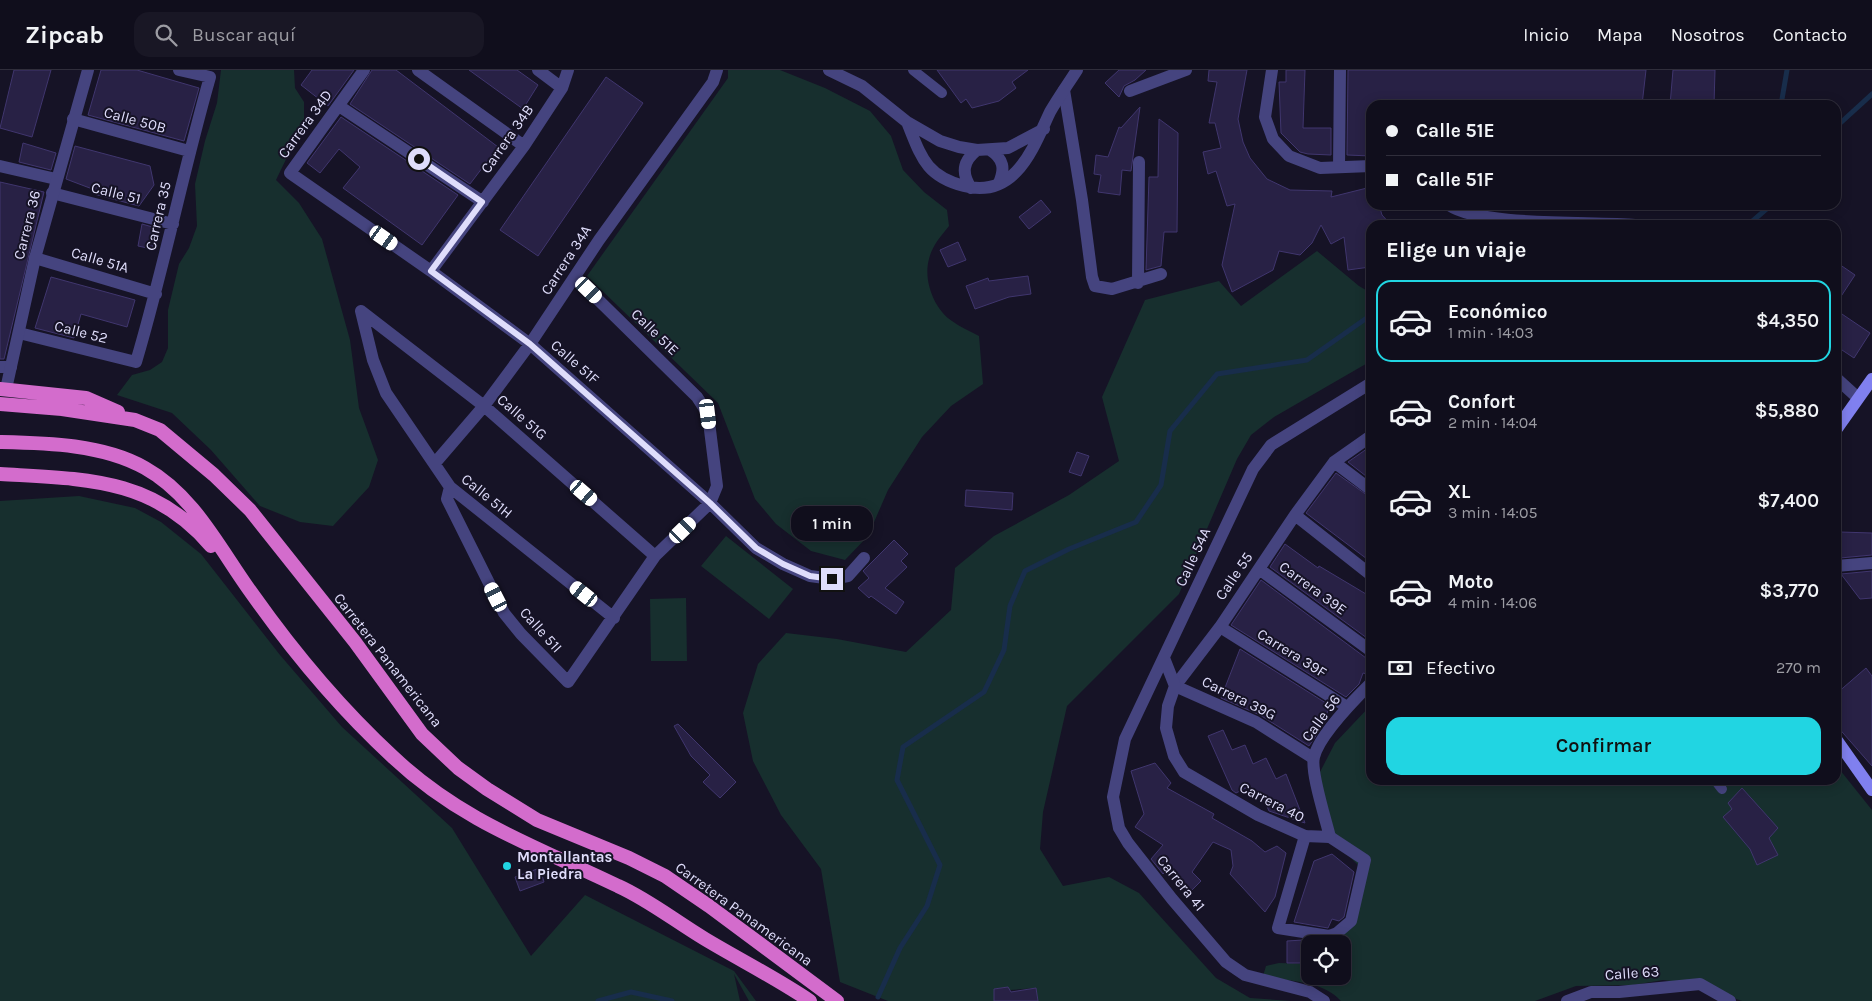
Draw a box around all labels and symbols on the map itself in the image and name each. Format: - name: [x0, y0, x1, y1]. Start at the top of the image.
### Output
- street label: Carrera 34D: [274, 86, 336, 162]
- street label: Carrera 34B: [477, 101, 537, 177]
- street label: Calle 50B: [102, 103, 168, 137]
- route start: [408, 148, 430, 170]
- street label: Calle 51: [89, 178, 143, 208]
- street label: Carrera 35: [141, 180, 175, 252]
- street label: Carrera 36: [10, 189, 44, 261]
- street label: Carrera 34A: [537, 222, 595, 298]
- car: [367, 223, 400, 253]
- street label: Calle 51A: [69, 243, 131, 277]
- car: [572, 274, 605, 306]
- street label: Calle 51E: [628, 305, 682, 359]
- street label: Calle 52: [52, 317, 110, 347]
- street label: Calle 51F: [547, 336, 603, 388]
- street label: Calle 51G: [493, 390, 551, 444]
- car: [698, 398, 717, 430]
- street label: Calle 51H: [458, 470, 516, 522]
- car: [567, 477, 600, 509]
- callout: 1 min: [791, 506, 873, 542]
- car: [666, 514, 699, 546]
- street label: Calle 54A: [1172, 524, 1215, 589]
- street label: Calle 55: [1211, 549, 1257, 603]
- street label: Carrera 39E: [1276, 557, 1350, 619]
- route end: [821, 568, 843, 590]
- car: [567, 579, 600, 609]
- car: [482, 580, 509, 614]
- street label: Carretera Panamericana: [330, 589, 446, 731]
- street label: Calle 51I: [516, 604, 566, 656]
- street label: Carrera 39F: [1254, 625, 1330, 682]
- street label: Carrera 39G: [1199, 672, 1279, 724]
- street label: Calle 56: [1298, 691, 1344, 745]
- street label: Carrera 40: [1236, 778, 1308, 826]
- place label: Montallantas La Piedra: [517, 848, 613, 883]
- street label: Carrera 41: [1153, 851, 1209, 915]
- street label: Carretera Panamericana: [672, 858, 816, 970]
- marker: Montallantas La Piedra: [501, 860, 513, 872]
- street label: Calle 63: [1604, 962, 1660, 984]

